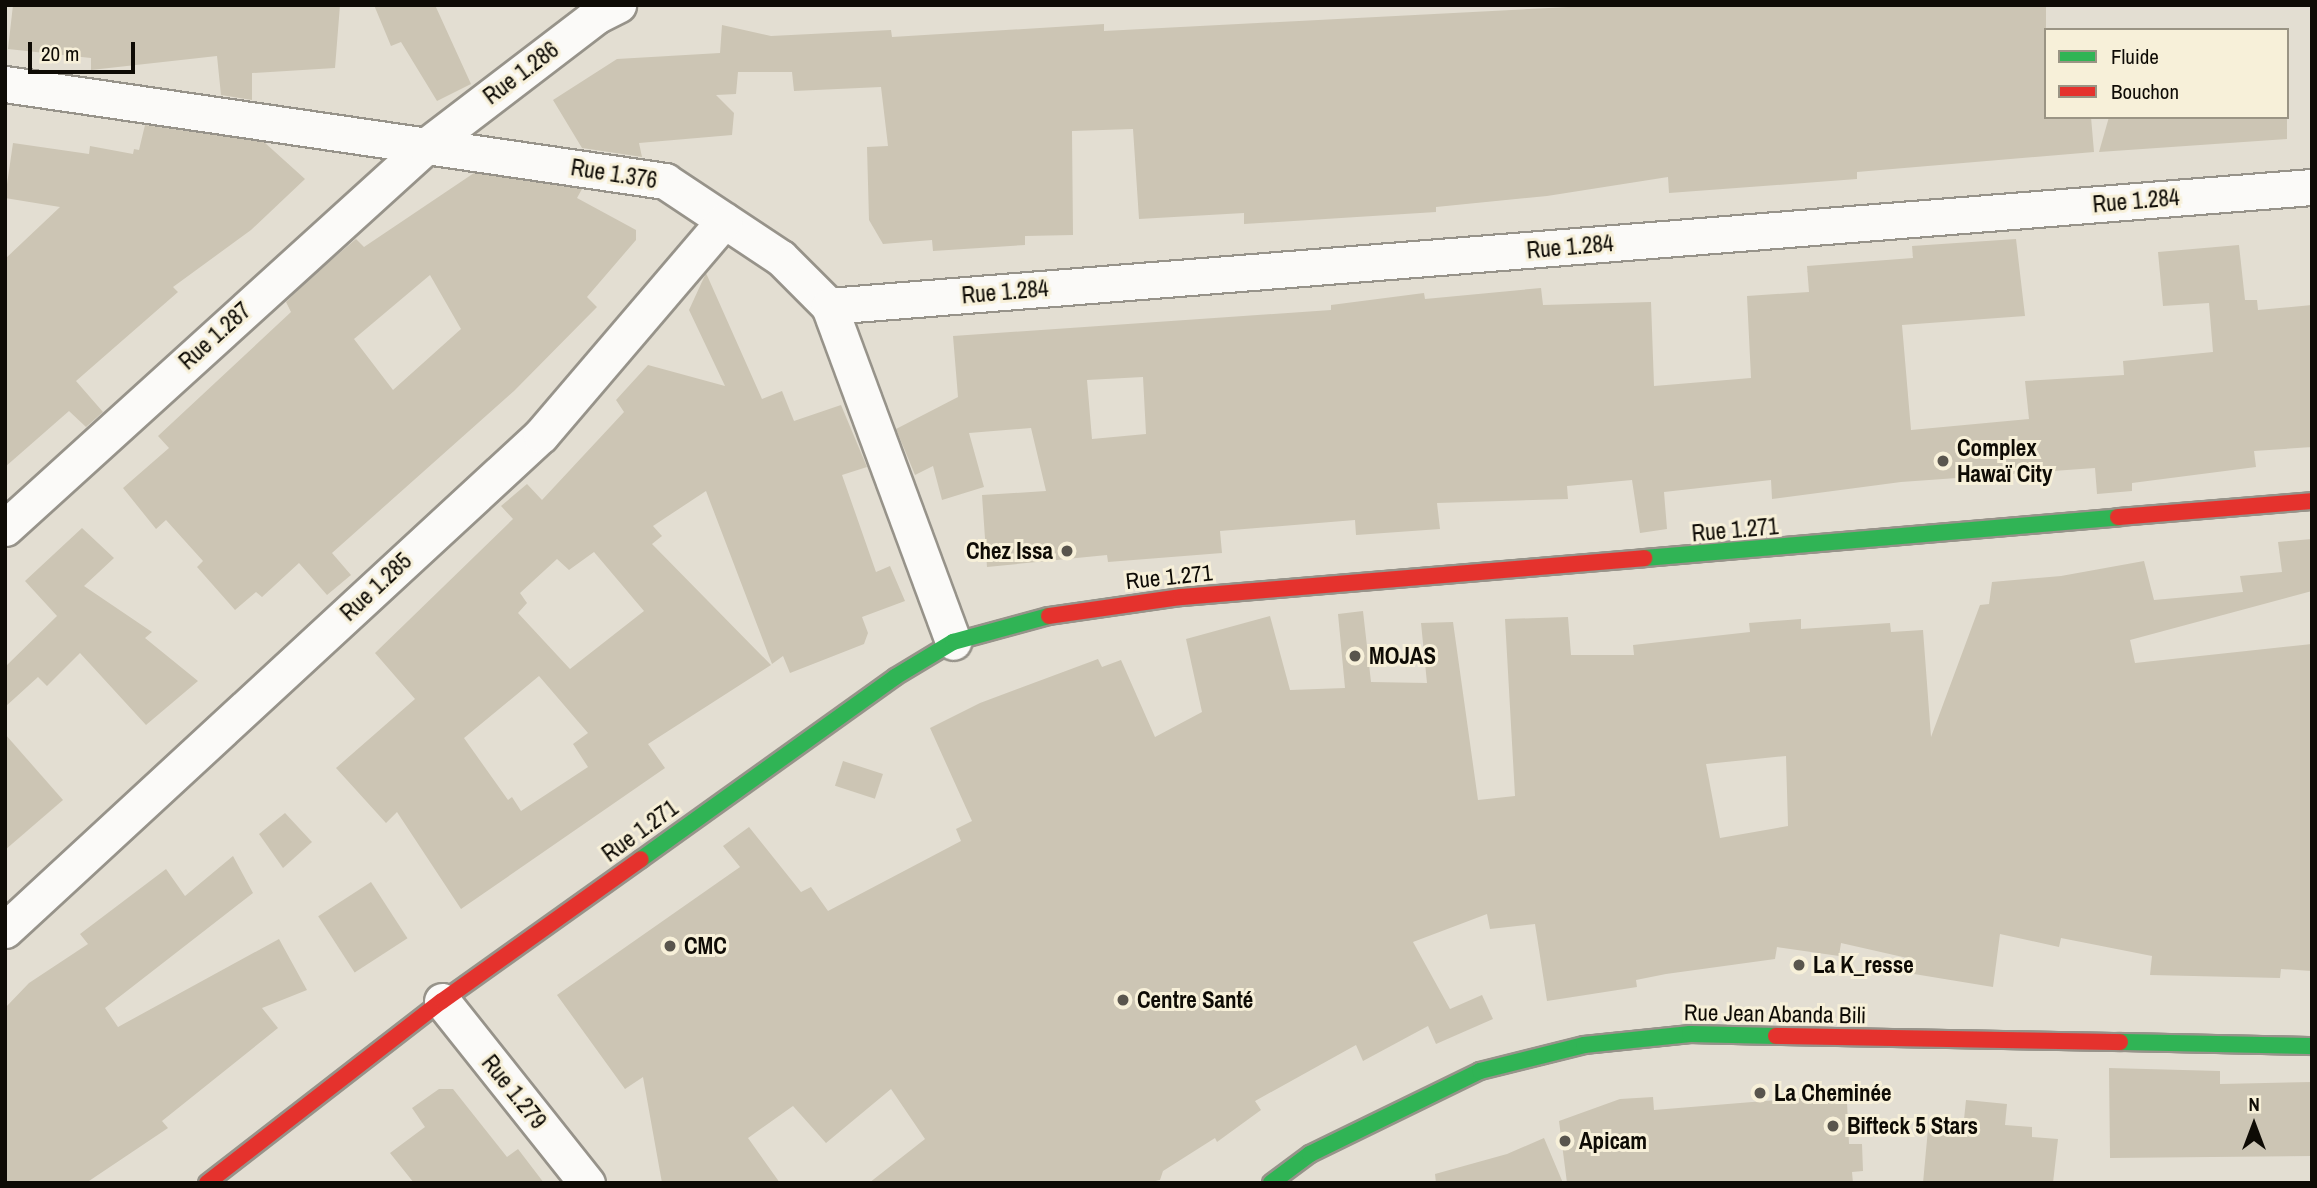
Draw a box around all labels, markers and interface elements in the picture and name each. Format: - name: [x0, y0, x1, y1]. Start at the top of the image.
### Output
- scale bar: [32, 28, 138, 72]
- legend: [2044, 28, 2289, 119]
- street label: Rue 1.286: [478, 36, 564, 110]
- text: 20 m: [41, 39, 79, 68]
- text: Fluide: [2111, 42, 2159, 71]
- text: Bouchon: [2111, 77, 2179, 106]
- street label: Rue 1.376: [569, 154, 659, 194]
- street label: Rue 1.284: [2091, 183, 2181, 219]
- street label: Rue 1.284: [1525, 229, 1615, 265]
- street label: Rue 1.284: [960, 274, 1050, 310]
- street label: Rue 1.287: [173, 297, 257, 375]
- place label: Complex Hawaï City: [1957, 434, 2052, 488]
- marker: Complex Hawaï City: [1935, 453, 1951, 469]
- street label: Rue 1.271: [1690, 512, 1780, 548]
- place label: Chez Issa: [966, 537, 1053, 565]
- marker: Chez Issa: [1059, 543, 1075, 559]
- street label: Rue 1.285: [335, 547, 417, 627]
- street label: Rue 1.271: [1124, 559, 1214, 595]
- place label: MOJAS: [1369, 642, 1436, 670]
- marker: MOJAS: [1347, 648, 1363, 664]
- street label: Rue 1.271: [597, 794, 683, 868]
- place label: CMC: [684, 932, 727, 960]
- marker: CMC: [662, 938, 678, 954]
- place label: La K_resse: [1813, 951, 1914, 979]
- marker: La K_resse: [1791, 957, 1807, 973]
- place label: Centre Santé: [1137, 986, 1253, 1014]
- marker: Centre Santé: [1115, 992, 1131, 1008]
- street label: Rue Jean Abanda Bili: [1683, 999, 1867, 1029]
- street label: Rue 1.279: [476, 1049, 552, 1135]
- place label: La Cheminée: [1774, 1079, 1891, 1107]
- marker: La Cheminée: [1752, 1085, 1768, 1101]
- north arrow: [2219, 1090, 2289, 1160]
- text: N: [2248, 1091, 2260, 1117]
- place label: Bifteck 5 Stars: [1847, 1112, 1978, 1140]
- marker: Bifteck 5 Stars: [1825, 1118, 1841, 1134]
- place label: Apicam: [1579, 1127, 1647, 1155]
- marker: Apicam: [1557, 1133, 1573, 1149]

